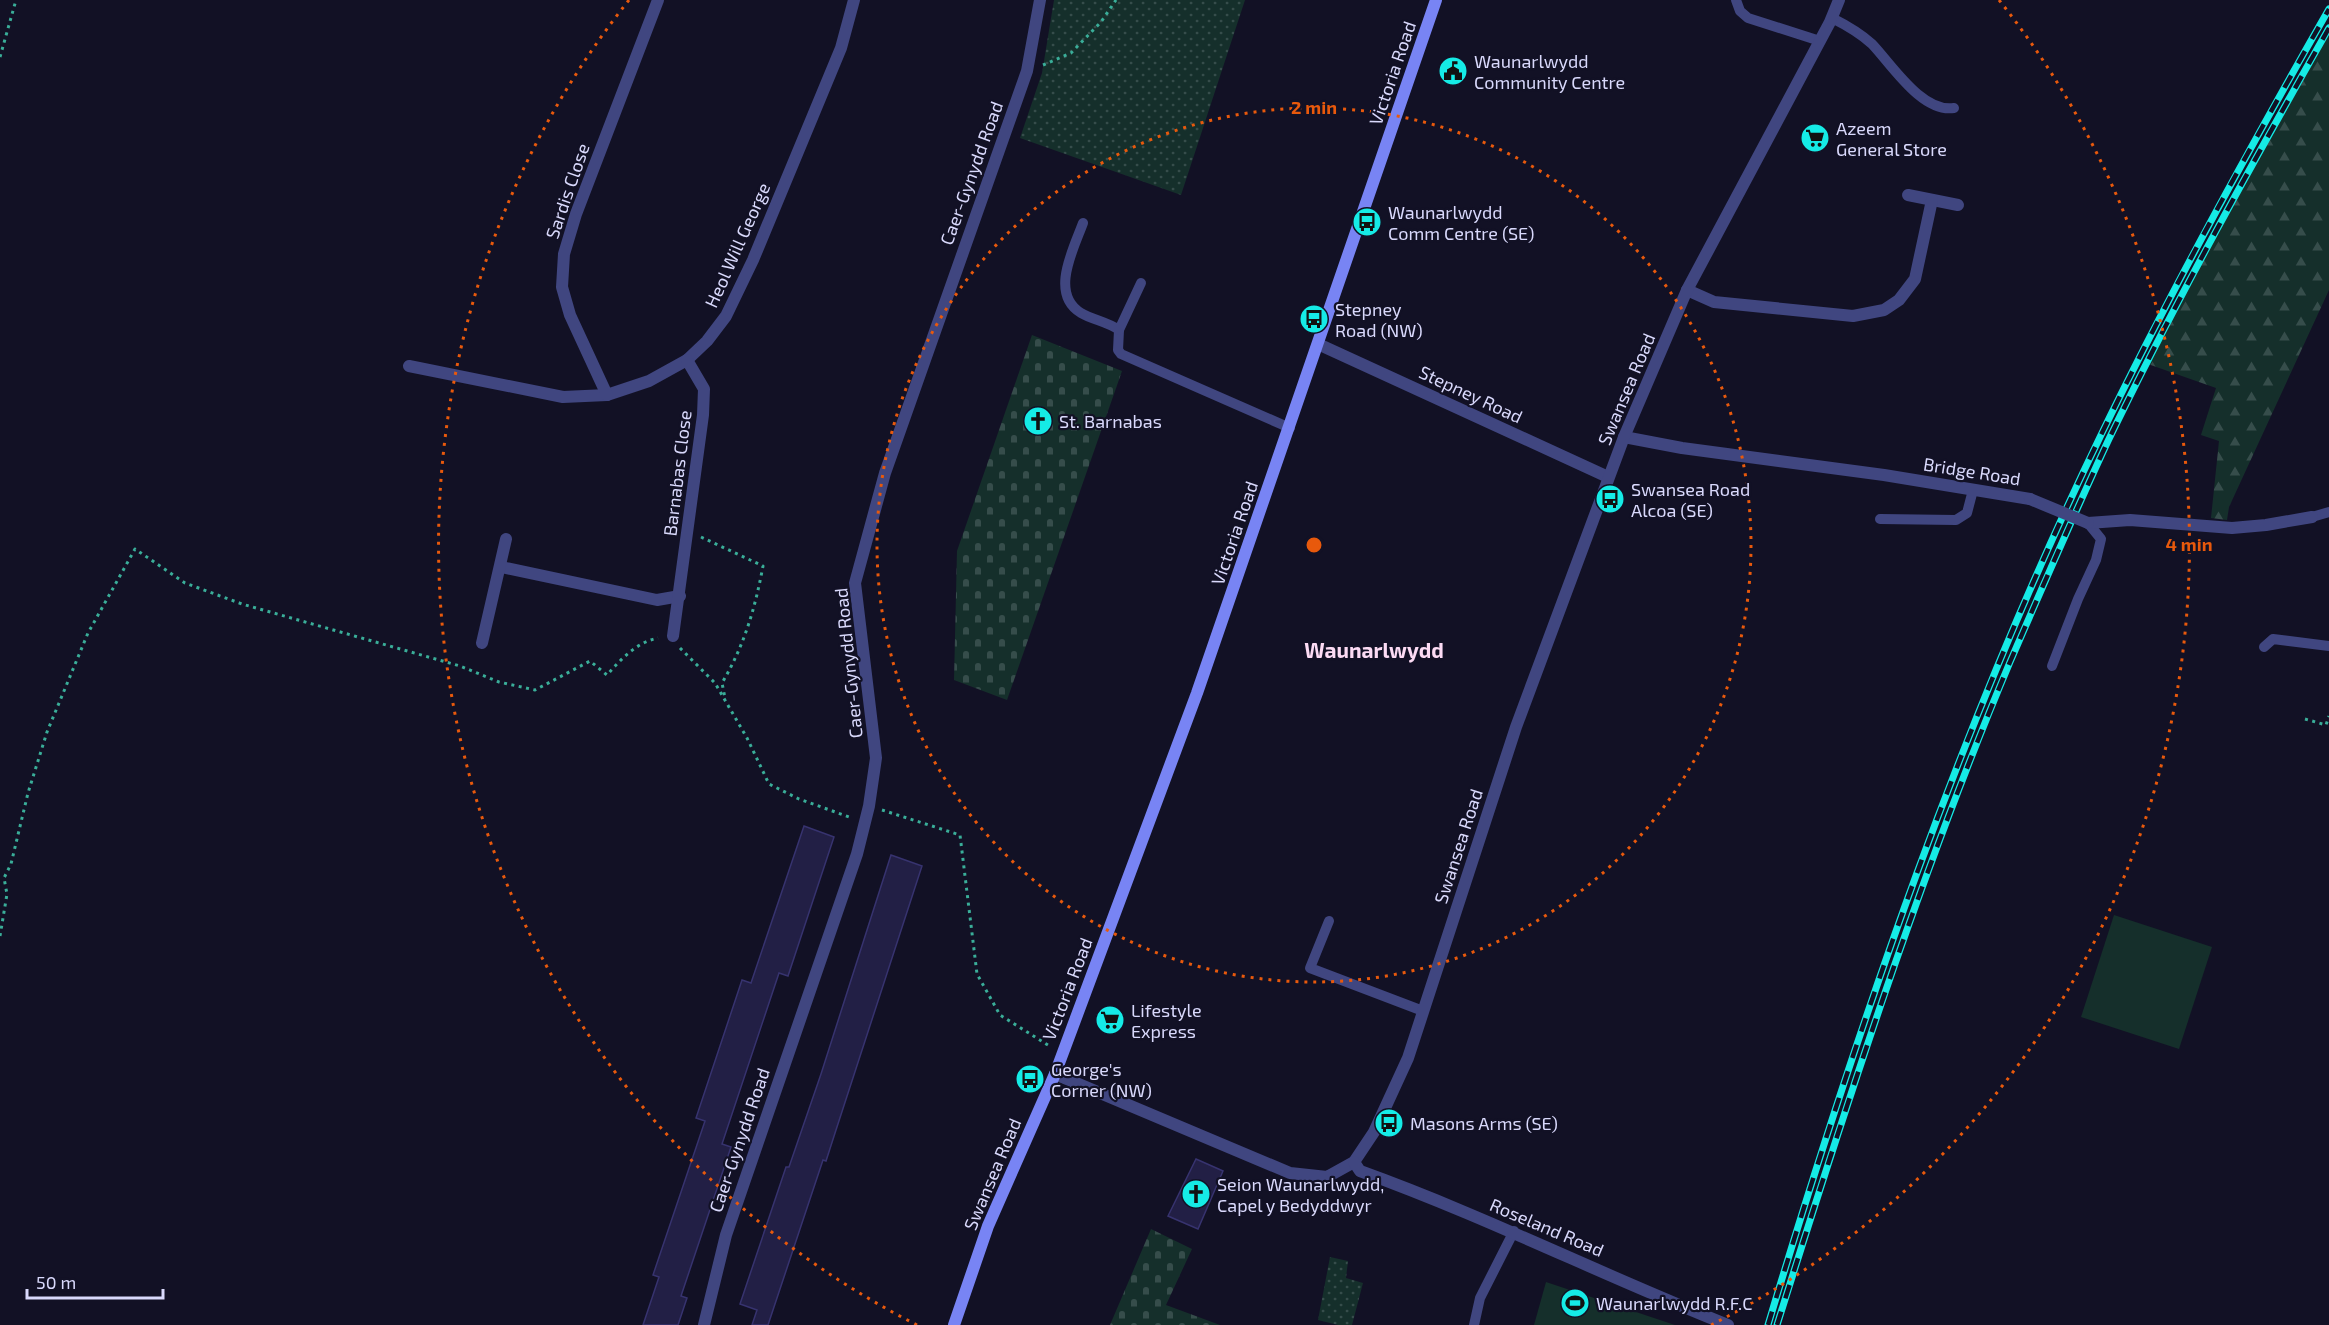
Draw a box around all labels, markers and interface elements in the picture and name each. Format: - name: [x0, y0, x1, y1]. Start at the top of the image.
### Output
- street label: Victoria Road: [1364, 18, 1420, 128]
- place label: Waunarlwydd Community Centre: [1474, 50, 1625, 93]
- public building icon: Waunarlwydd Community Centre: [1437, 55, 1469, 87]
- text: 2 min: [1291, 96, 1337, 118]
- street label: Caer-Gynydd Road: [935, 98, 1007, 248]
- place label: Azeem General Store: [1836, 117, 1947, 160]
- supermarket icon: Azeem General Store: [1799, 122, 1831, 154]
- street label: Sardis Close: [540, 140, 594, 242]
- street label: Heol Will George: [700, 179, 774, 311]
- place label: Waunarlwydd Comm Centre (SE): [1388, 201, 1534, 244]
- bus stop icon: Waunarlwydd Comm Centre (SE): [1351, 206, 1383, 238]
- place label: Stepney Road (NW): [1335, 298, 1423, 341]
- bus stop icon: Stepney Road (NW): [1298, 303, 1330, 335]
- street label: Swansea Road: [1593, 330, 1659, 448]
- street label: Stepney Road: [1416, 360, 1526, 428]
- church icon: St. Barnabas: [1022, 405, 1054, 437]
- street label: Barnabas Close: [658, 409, 696, 537]
- place label: St. Barnabas: [1059, 410, 1162, 432]
- street label: Bridge Road: [1922, 452, 2022, 490]
- street label: Victoria Road: [1206, 478, 1262, 588]
- place label: Swansea Road Alcoa (SE): [1631, 478, 1750, 521]
- bus stop icon: Swansea Road Alcoa (SE): [1594, 483, 1626, 515]
- text: 4 min: [2166, 533, 2213, 555]
- centre of rings: [1304, 535, 1324, 555]
- street label: Caer-Gynydd Road: [829, 587, 867, 739]
- district label: Waunarlwydd: [1304, 637, 1444, 663]
- street label: Swansea Road: [1429, 786, 1487, 906]
- street label: Victoria Road: [1037, 934, 1097, 1044]
- place label: Lifestyle Express: [1131, 999, 1202, 1042]
- supermarket icon: Lifestyle Express: [1094, 1004, 1126, 1036]
- place label: George's Corner (NW): [1051, 1058, 1152, 1101]
- bus stop icon: George's Corner (NW): [1014, 1063, 1046, 1095]
- street label: Caer-Gynydd Road: [704, 1065, 774, 1215]
- bus stop icon: Masons Arms (SE): [1373, 1107, 1405, 1139]
- place label: Masons Arms (SE): [1410, 1112, 1558, 1134]
- street label: Swansea Road: [959, 1115, 1025, 1233]
- place label: Seion Waunarlwydd, Capel y Bedyddwyr: [1217, 1173, 1384, 1216]
- church icon: Seion Waunarlwydd, Capel y Bedyddwyr: [1180, 1178, 1212, 1210]
- street label: Roseland Road: [1487, 1193, 1607, 1261]
- scale bar: [27, 1262, 164, 1300]
- text: 50 m: [36, 1271, 76, 1293]
- sports icon: Waunarlwydd R.F.C: [1559, 1287, 1591, 1319]
- place label: Waunarlwydd R.F.C: [1596, 1292, 1752, 1314]

